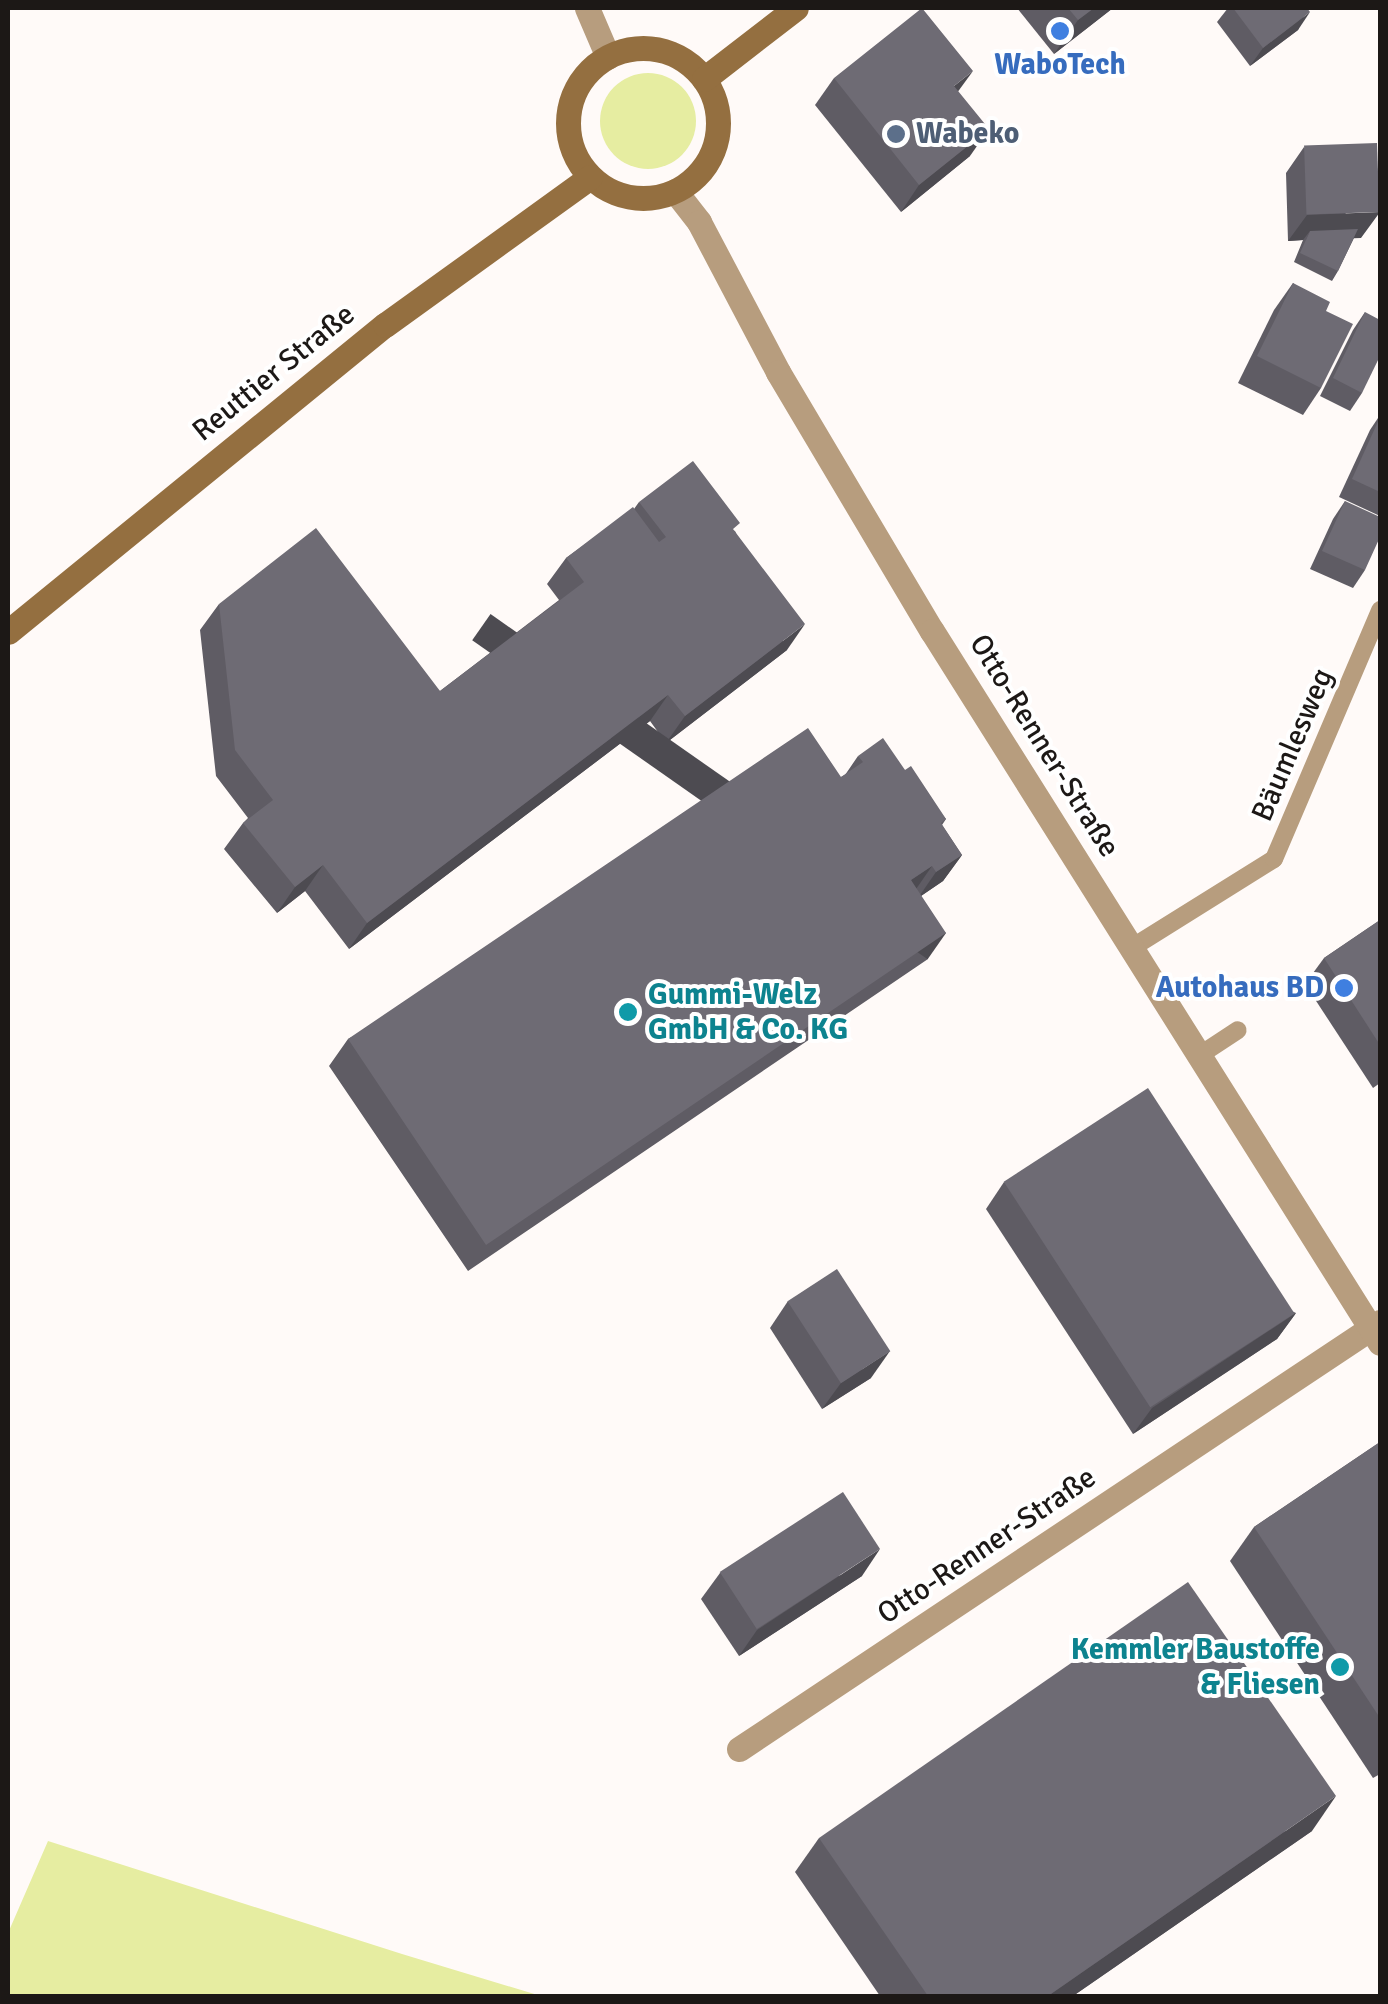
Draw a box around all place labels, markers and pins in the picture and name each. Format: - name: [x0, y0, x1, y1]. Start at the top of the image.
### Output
- marker: WaboTech: [1049, 20, 1071, 42]
- place label: WaboTech: [994, 47, 1126, 83]
- place label: Wabeko: [916, 116, 1019, 152]
- marker: Wabeko: [885, 123, 907, 145]
- place label: Autohaus BD: [1156, 970, 1324, 1006]
- place label: Gummi-Welz GmbH & Co. KG: [648, 977, 848, 1048]
- marker: Autohaus BD: [1333, 977, 1355, 999]
- marker: Gummi-Welz GmbH & Co. KG: [617, 1001, 639, 1023]
- place label: Kemmler Baustoffe & Fliesen: [1071, 1632, 1320, 1702]
- marker: Kemmler Baustoffe & Fliesen: [1329, 1656, 1351, 1678]

